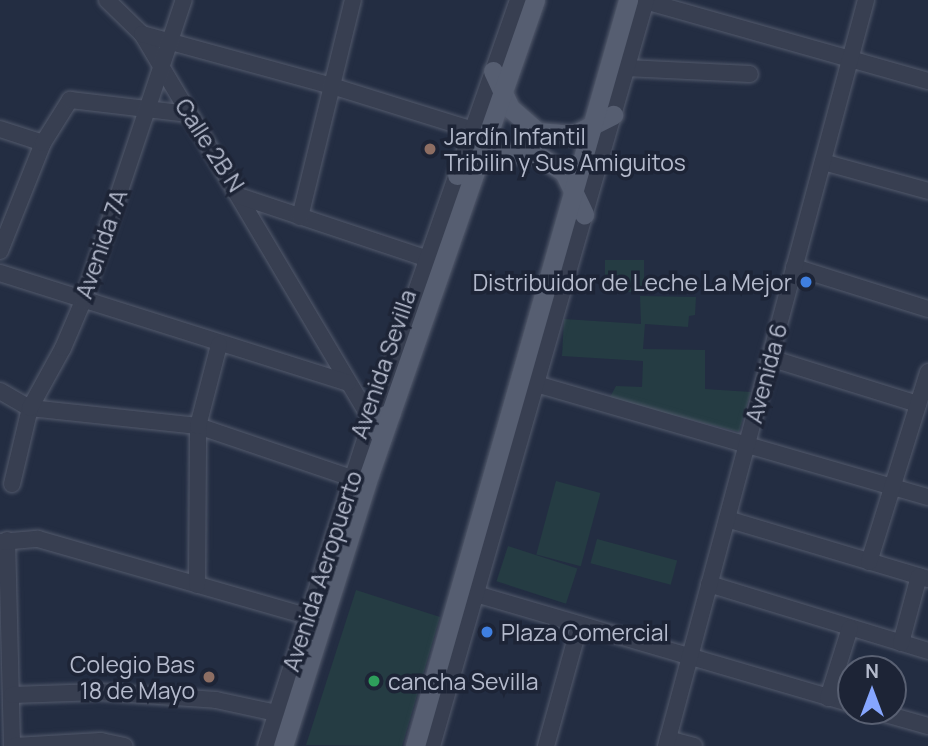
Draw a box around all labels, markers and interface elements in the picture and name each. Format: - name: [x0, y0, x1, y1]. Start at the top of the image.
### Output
- street label: Calle 2B N: [170, 93, 250, 197]
- place label: Jardín Infantil Tribilin y Sus Amiguitos: [444, 122, 686, 176]
- marker: Jardín Infantil Tribilin y Sus Amiguitos: [422, 141, 438, 157]
- street label: Avenida 7A: [70, 186, 132, 302]
- place label: Distribuidor de Leche La Mejor: [473, 268, 792, 296]
- marker: Distribuidor de Leche La Mejor: [798, 274, 814, 290]
- street label: Avenida Sevilla: [345, 286, 421, 442]
- street label: Avenida 6: [739, 320, 793, 426]
- street label: Avenida Aeropuerto: [277, 467, 367, 675]
- place label: Plaza Comercial: [501, 618, 669, 646]
- marker: Plaza Comercial: [479, 624, 495, 640]
- place label: Colegio Bas 18 de Mayo: [70, 650, 195, 704]
- north arrow: [837, 655, 907, 725]
- text: N: [865, 658, 879, 684]
- place label: cancha Sevilla: [388, 667, 539, 695]
- marker: Colegio Bas 18 de Mayo: [201, 669, 217, 685]
- marker: cancha Sevilla: [366, 673, 382, 689]

